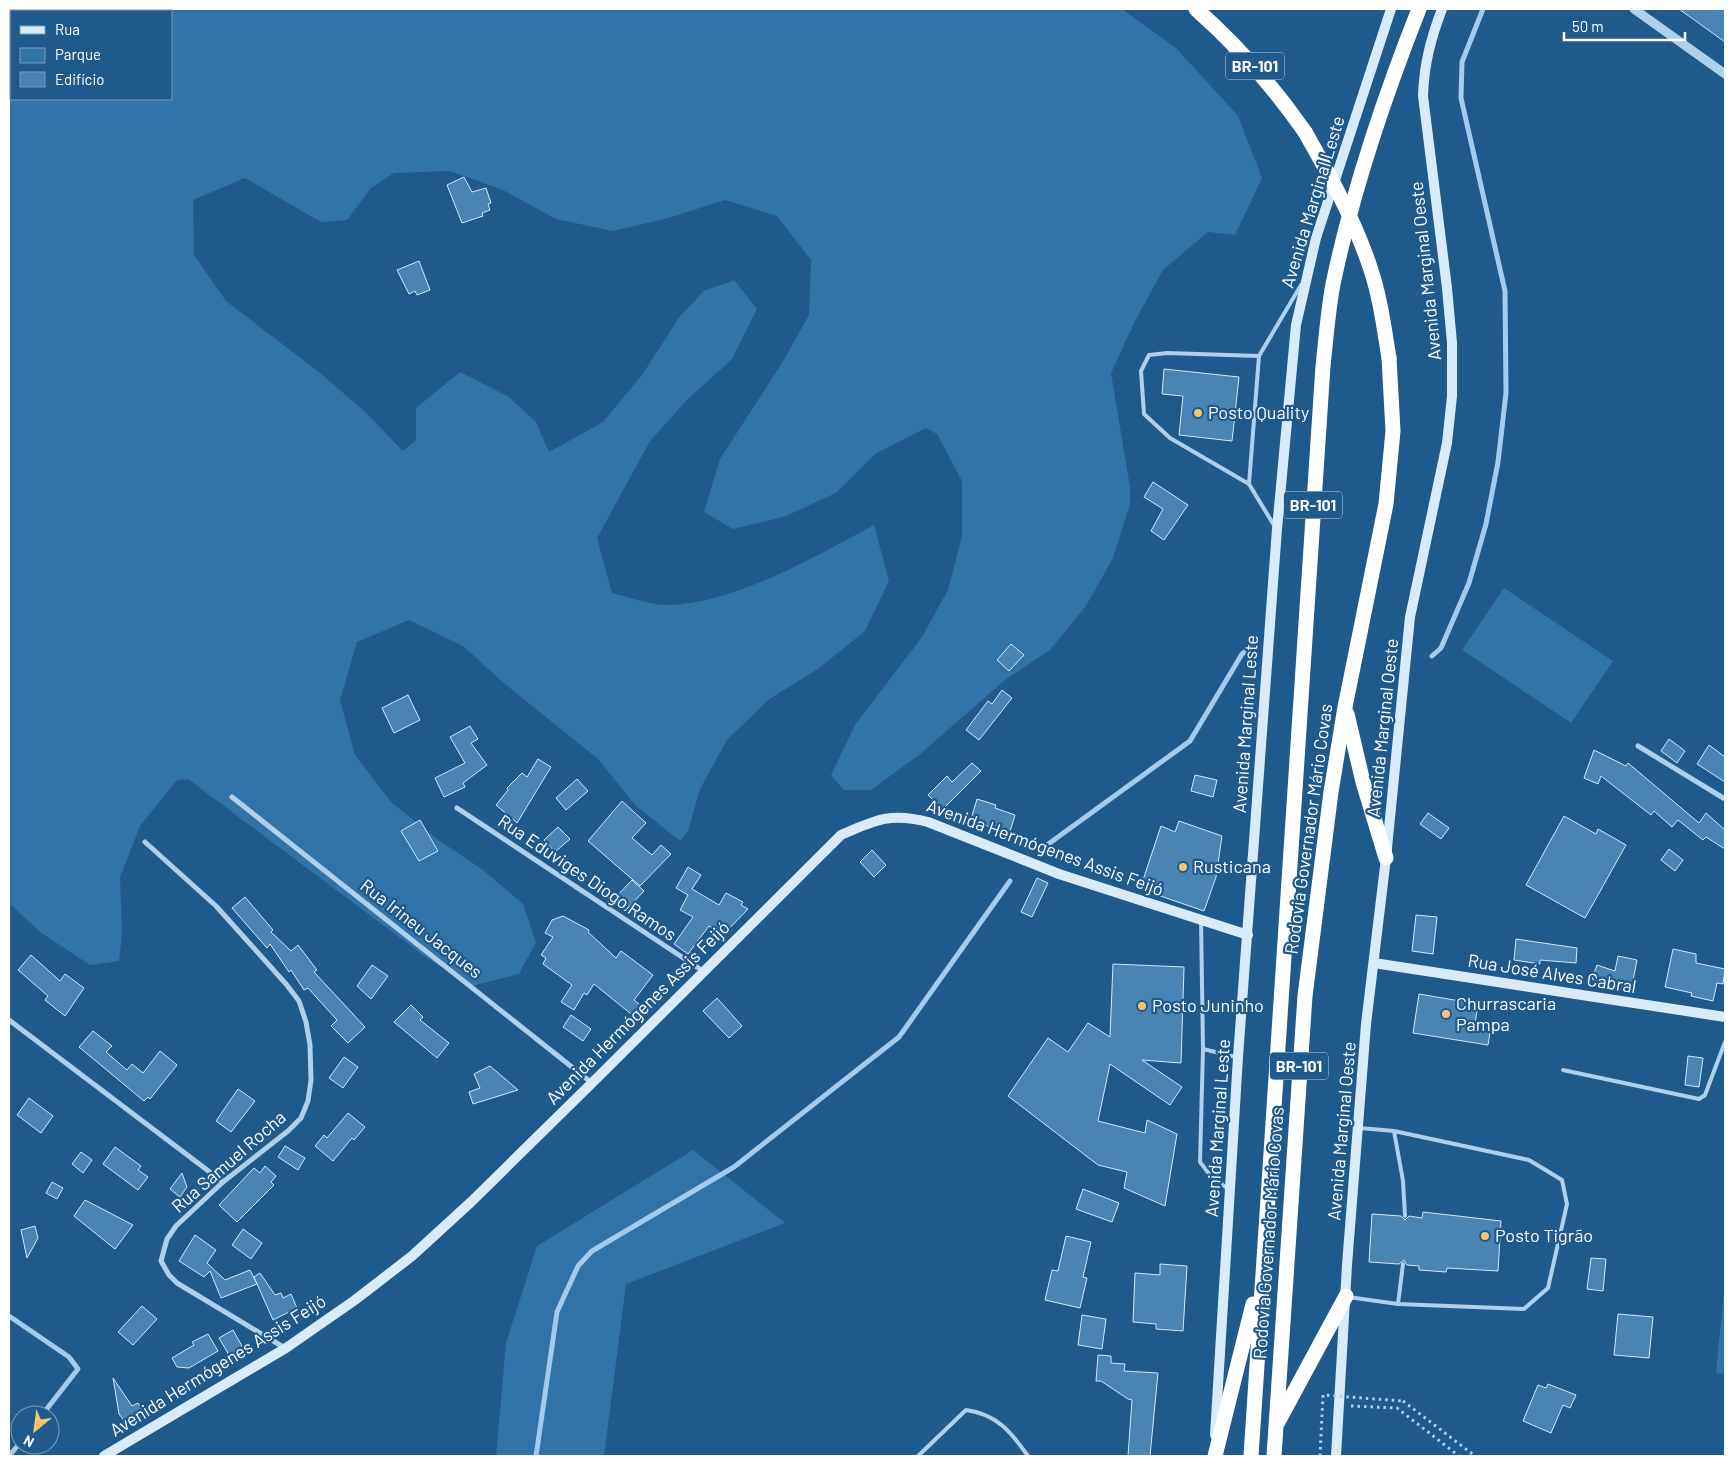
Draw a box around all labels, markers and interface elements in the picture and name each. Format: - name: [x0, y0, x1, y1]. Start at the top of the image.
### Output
- legend: [10, 10, 172, 100]
- scale bar: [1564, 10, 1685, 42]
- text: 50 m: [1572, 17, 1604, 35]
- text: Rua: [55, 20, 80, 38]
- text: Parque: [55, 45, 101, 63]
- road number: BR-101: [1226, 52, 1284, 80]
- text: Edifício: [55, 70, 104, 88]
- street label: Avenida Marginal Leste: [1275, 113, 1349, 290]
- street label: Avenida Marginal Oeste: [1405, 181, 1445, 362]
- place label: Posto Quality: [1208, 401, 1309, 423]
- marker: Posto Quality: [1192, 407, 1204, 419]
- road number: BR-101: [1284, 492, 1342, 518]
- street label: Avenida Marginal Leste: [1228, 634, 1262, 814]
- street label: Avenida Marginal Oeste: [1362, 637, 1402, 818]
- street label: Rodovia Governador Mário Covas: [1280, 702, 1336, 956]
- street label: Avenida Hermógenes Assis Feijó: [924, 794, 1167, 900]
- street label: Rua Eduviges Diogo Ramos: [494, 809, 681, 945]
- place label: Rusticana: [1193, 855, 1271, 877]
- marker: Rusticana: [1177, 861, 1189, 873]
- street label: Rua Irineu Jacques: [356, 874, 487, 983]
- street label: Avenida Hermógenes Assis Feijó: [541, 916, 734, 1109]
- street label: Rua José Alves Cabral: [1466, 949, 1638, 997]
- place label: Churrascaria Pampa: [1456, 992, 1556, 1035]
- place label: Posto Juninho: [1152, 994, 1264, 1016]
- marker: Posto Juninho: [1136, 1000, 1148, 1012]
- marker: Churrascaria Pampa: [1440, 1008, 1452, 1020]
- street label: Avenida Marginal Leste: [1200, 1038, 1234, 1218]
- street label: Avenida Marginal Oeste: [1322, 1041, 1360, 1221]
- road number: BR-101: [1270, 1052, 1328, 1080]
- street label: Rua Samuel Rocha: [167, 1106, 290, 1217]
- street label: Rodovia Governador Mário Covas: [1248, 1106, 1288, 1360]
- place label: Posto Tigrão: [1495, 1224, 1593, 1246]
- marker: Posto Tigrão: [1479, 1230, 1491, 1242]
- street label: Avenida Hermógenes Assis Feijó: [105, 1289, 330, 1441]
- north arrow: [10, 1405, 60, 1455]
- text: N: [20, 1432, 37, 1451]

